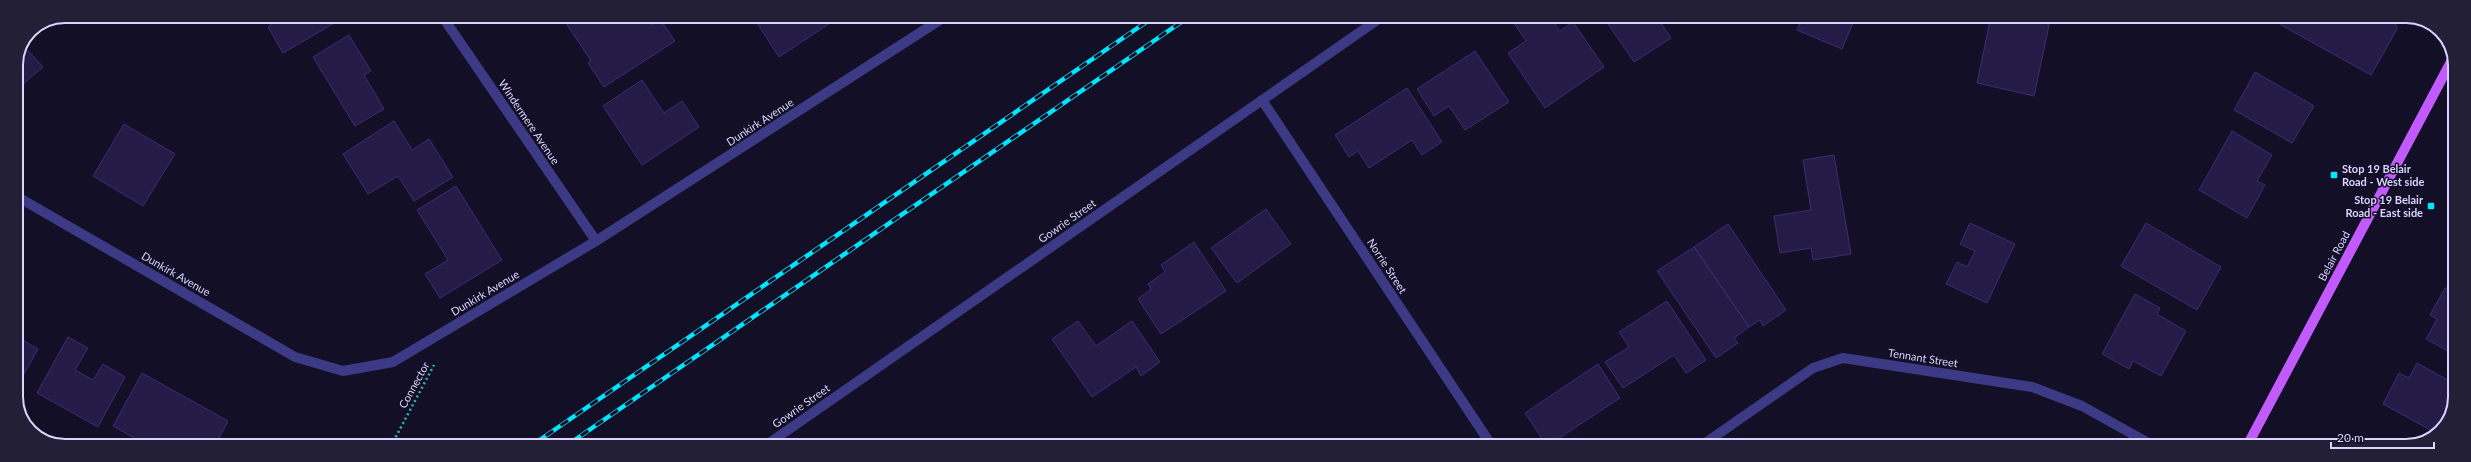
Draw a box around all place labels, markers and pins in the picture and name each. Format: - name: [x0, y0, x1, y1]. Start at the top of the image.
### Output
- place label: Stop 19 Belair Road - West side: [2342, 162, 2424, 188]
- marker: Stop 19 Belair Road - West side: [2329, 170, 2339, 180]
- place label: Stop 19 Belair Road - East side: [2345, 193, 2424, 219]
- marker: Stop 19 Belair Road - East side: [2426, 201, 2436, 211]

